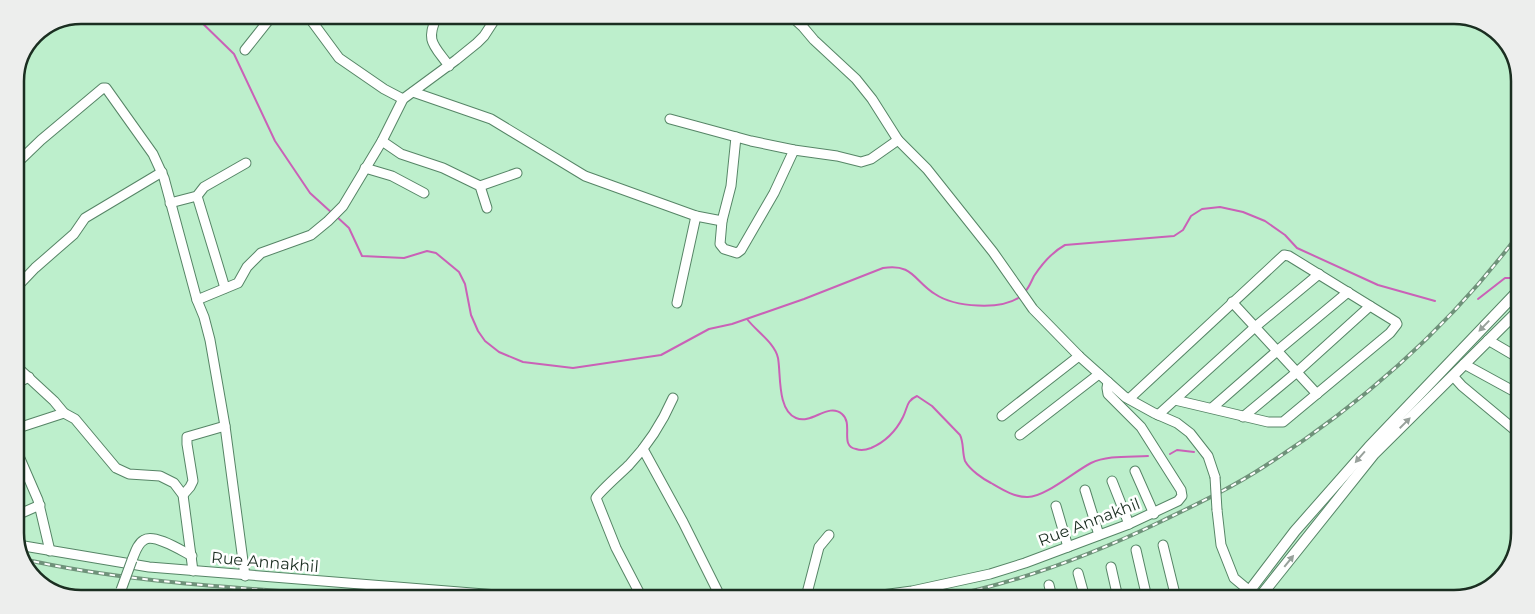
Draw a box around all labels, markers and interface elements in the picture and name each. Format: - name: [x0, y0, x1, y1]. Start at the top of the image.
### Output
- one-way arrow: [1478, 320, 1490, 332]
- one-way arrow: [1399, 417, 1411, 429]
- one-way arrow: [1355, 451, 1366, 463]
- street label: Rue Annakhil: [1035, 494, 1143, 550]
- street label: Rue Annakhil: [211, 548, 319, 576]
- one-way arrow: [1284, 555, 1295, 568]

